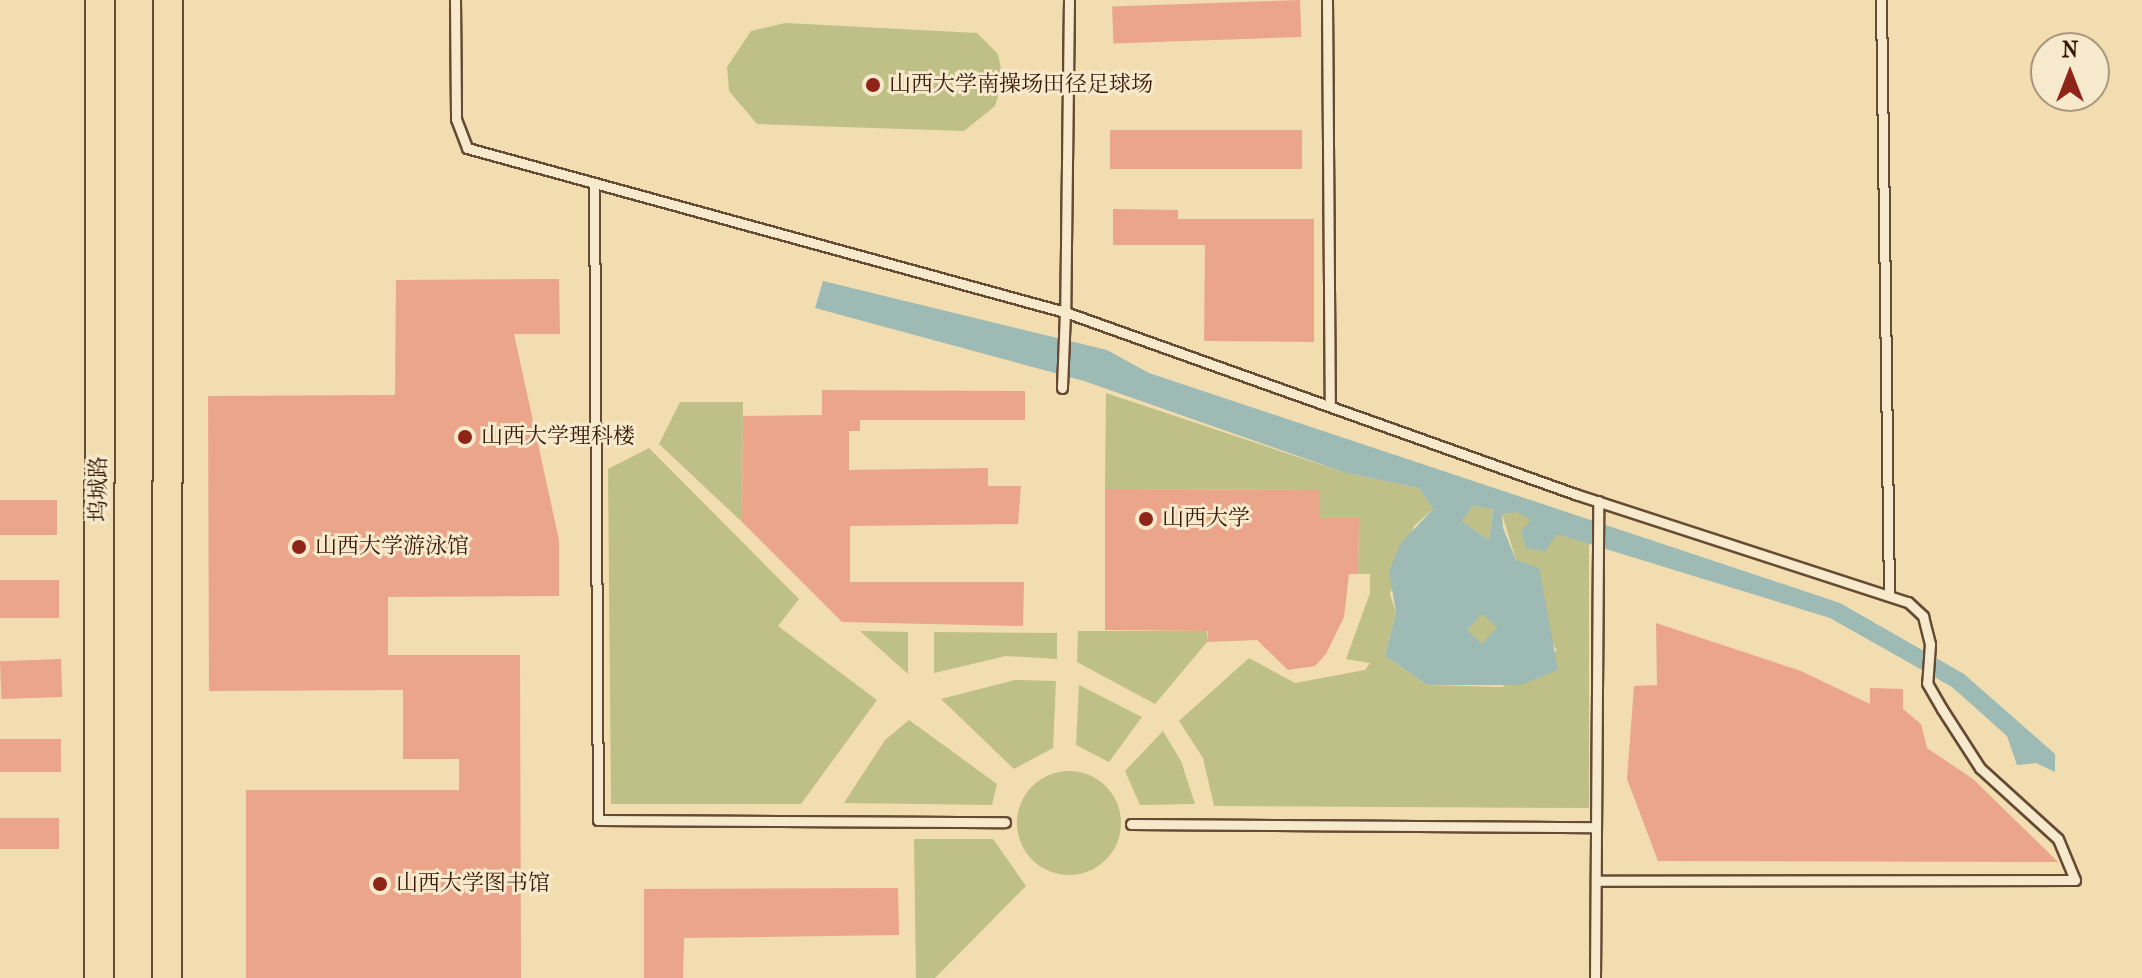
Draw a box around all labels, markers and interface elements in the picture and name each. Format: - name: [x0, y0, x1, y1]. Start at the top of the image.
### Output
- north arrow: [2030, 32, 2110, 112]
- text: N: [2062, 37, 2078, 63]
- place label: 山西大学南操场田径足球场: [889, 72, 1153, 98]
- marker: 山西大学南操场田径足球场: [864, 76, 882, 94]
- place label: 山西大学理科楼: [481, 424, 635, 450]
- marker: 山西大学理科楼: [456, 428, 474, 446]
- street label: 坞城路: [86, 456, 112, 522]
- place label: 山西大学: [1162, 506, 1250, 532]
- marker: 山西大学: [1137, 510, 1155, 528]
- place label: 山西大学游泳馆: [315, 534, 469, 560]
- marker: 山西大学游泳馆: [290, 538, 308, 556]
- place label: 山西大学图书馆: [396, 871, 550, 897]
- marker: 山西大学图书馆: [371, 875, 389, 893]

